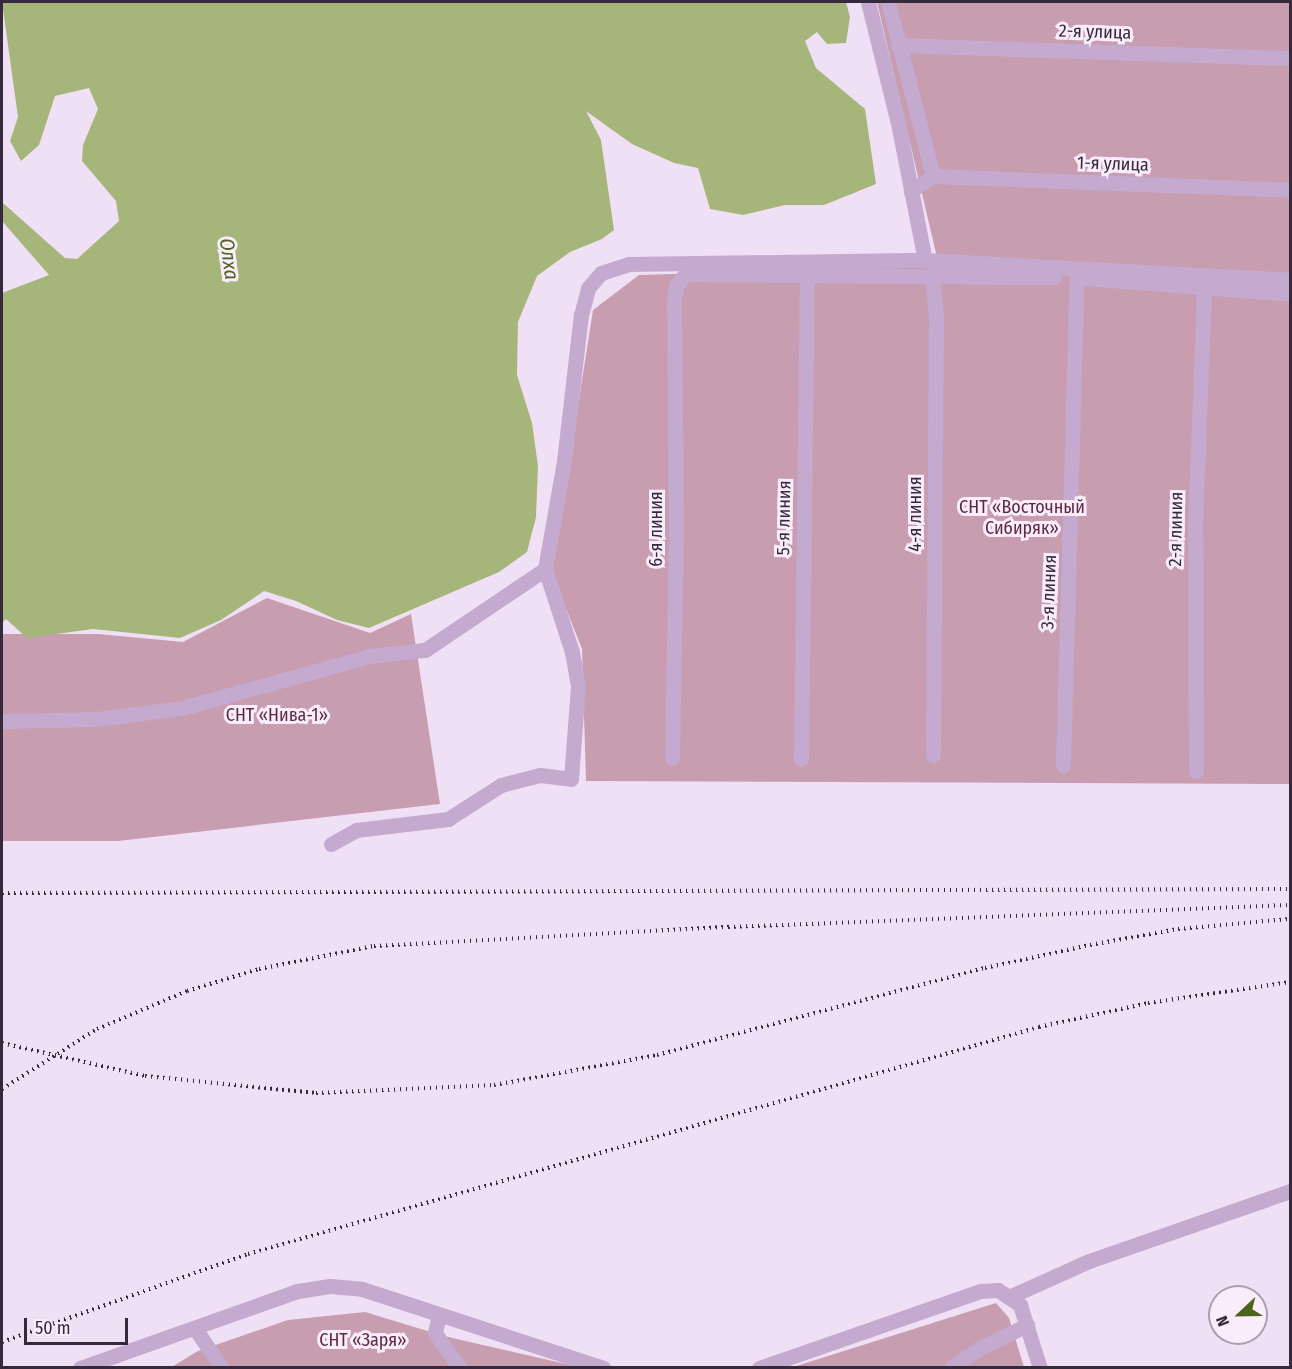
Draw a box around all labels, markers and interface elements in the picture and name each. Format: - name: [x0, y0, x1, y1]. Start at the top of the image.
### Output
- street label: 2-я улица: [1058, 20, 1132, 44]
- street label: 1-я улица: [1077, 152, 1149, 176]
- water label: Олха: [214, 237, 244, 281]
- street label: 4-я линия: [904, 476, 926, 552]
- street label: 5-я линия: [773, 480, 795, 556]
- street label: 6-я линия: [645, 491, 667, 567]
- street label: 2-я линия: [1165, 492, 1187, 566]
- park label: СНТ «Восточный Сибиряк»: [959, 497, 1085, 540]
- street label: 3-я линия: [1037, 554, 1061, 630]
- park label: СНТ «Нива-1»: [226, 704, 328, 726]
- north arrow: [1208, 1285, 1268, 1345]
- scale bar: [27, 1306, 130, 1344]
- text: N: [1212, 1313, 1233, 1329]
- text: 50 m: [35, 1317, 71, 1339]
- park label: СНТ «Заря»: [319, 1329, 407, 1351]

